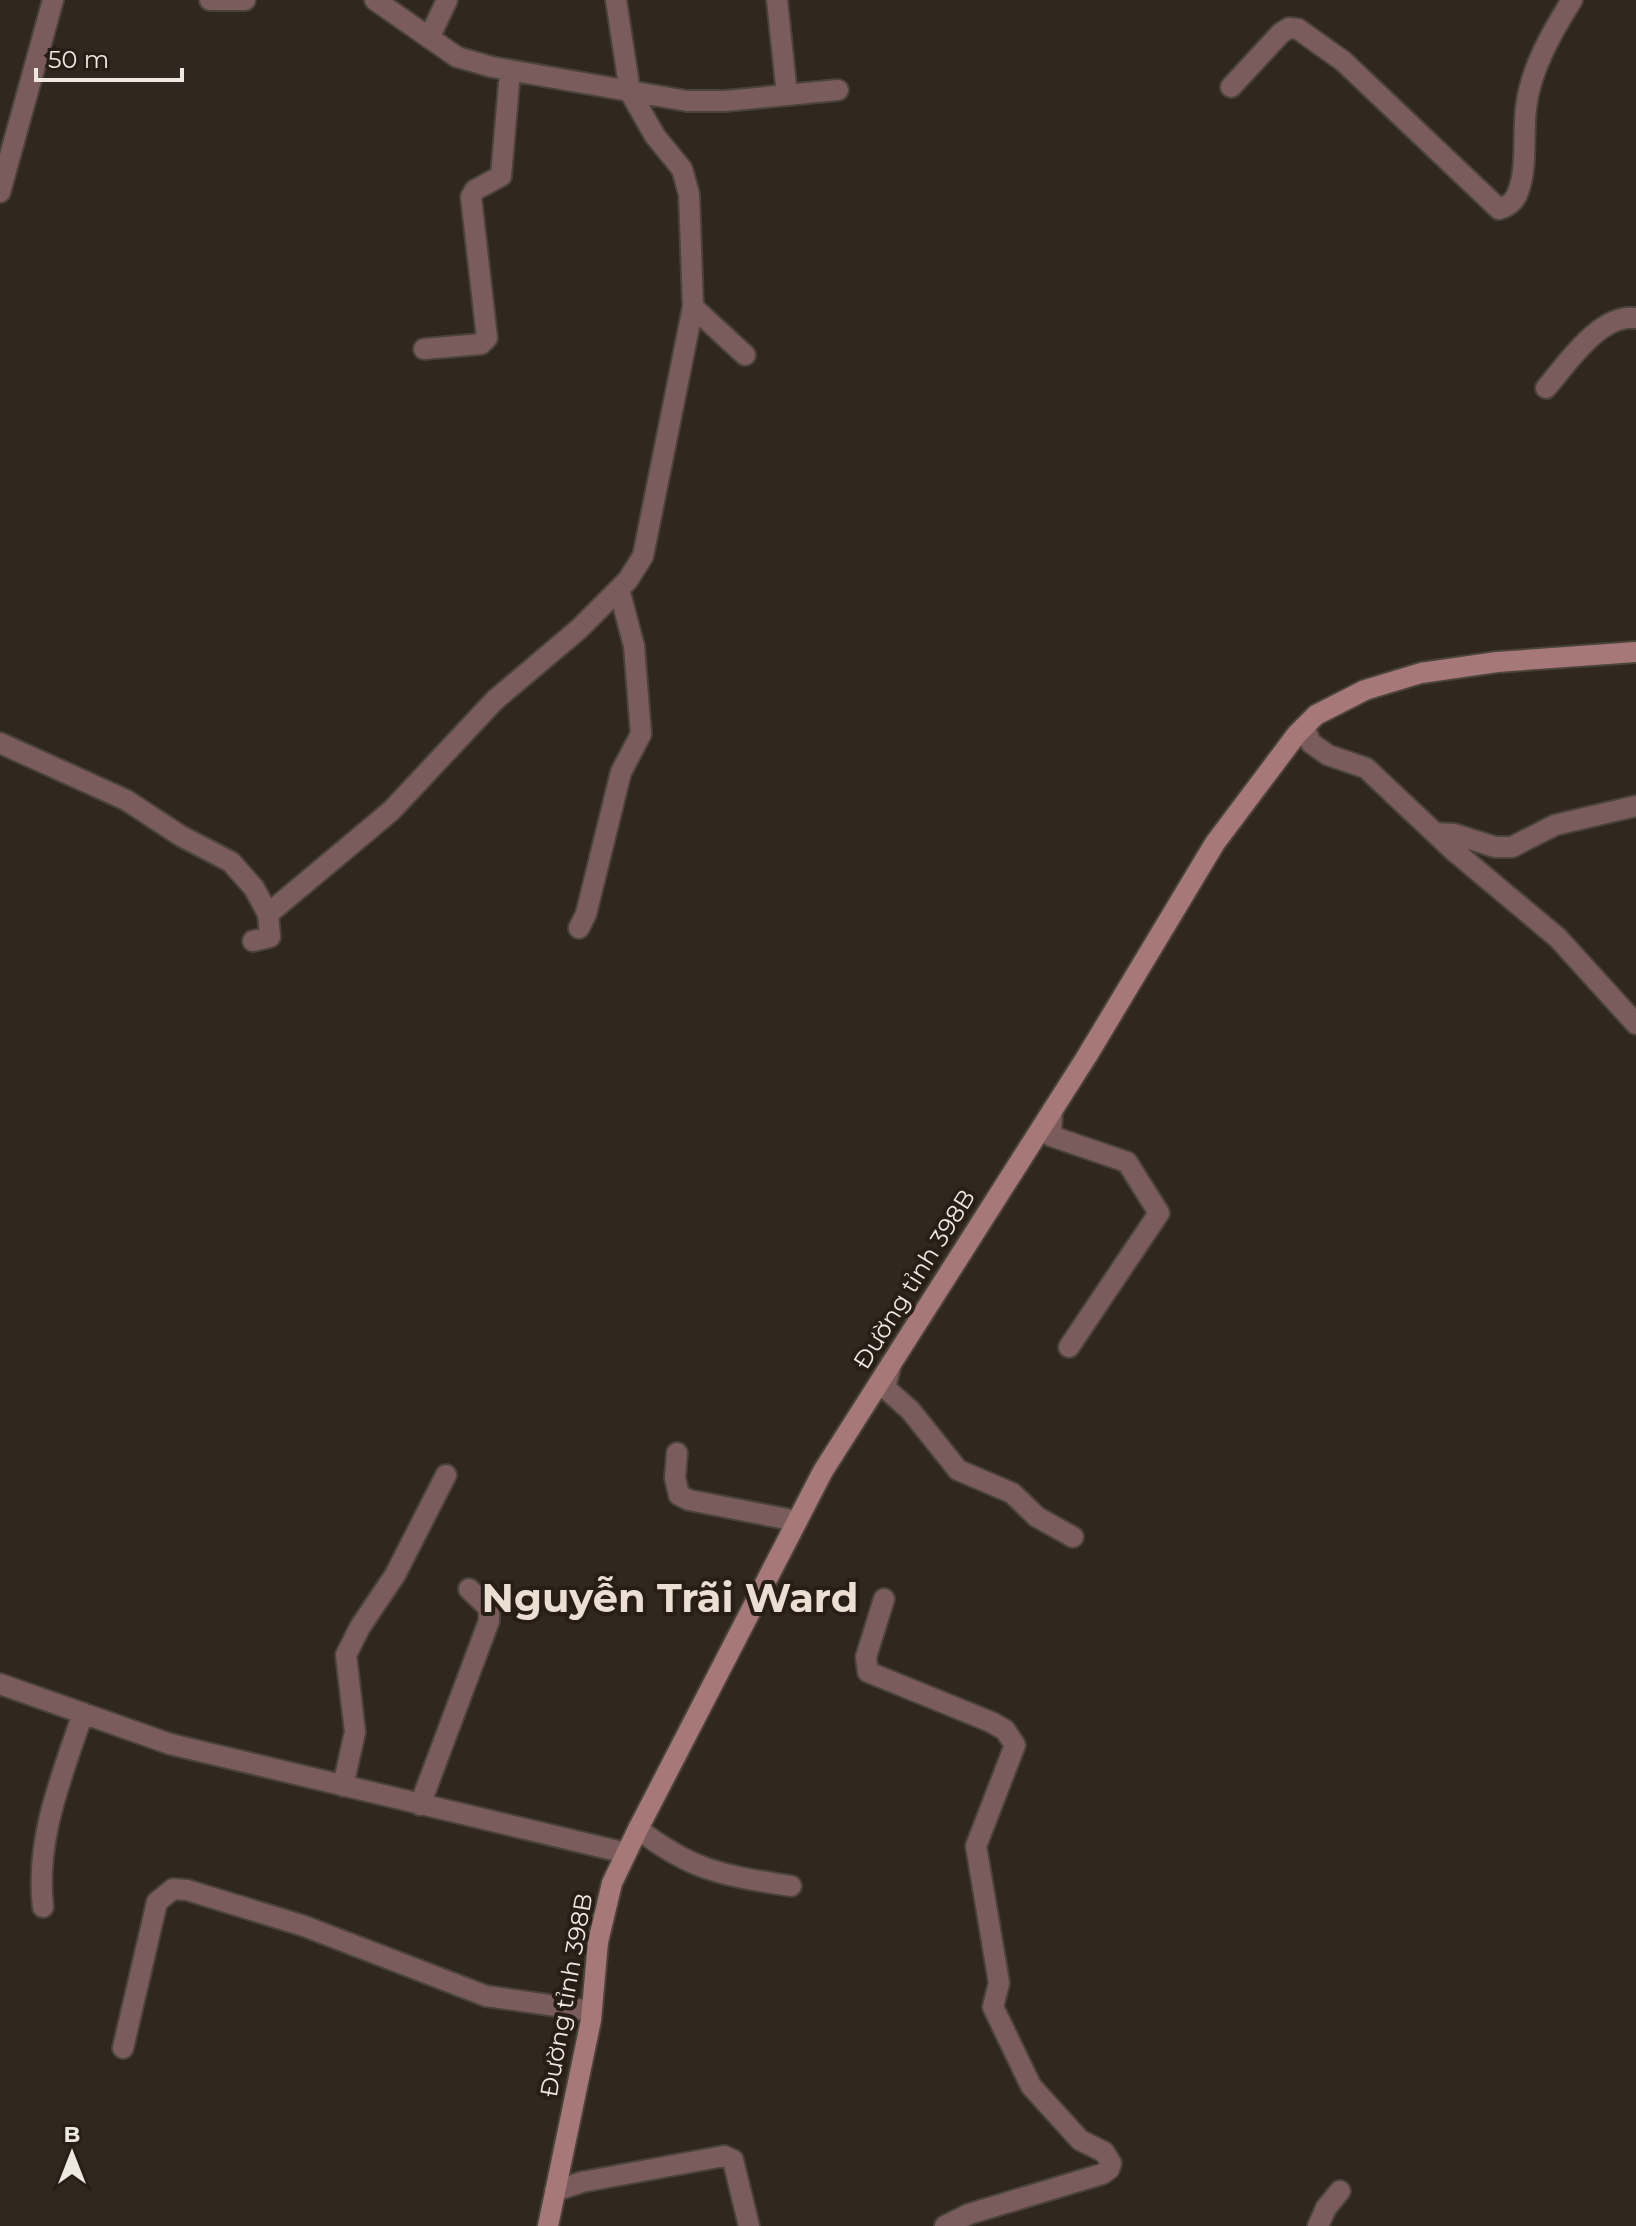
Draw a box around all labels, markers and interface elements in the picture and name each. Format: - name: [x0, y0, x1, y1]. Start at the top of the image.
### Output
- scale bar: [36, 32, 182, 82]
- text: 50 m: [48, 45, 109, 74]
- street label: Đường tỉnh 398B: [847, 1184, 981, 1374]
- district label: Nguyễn Trãi Ward: [482, 1573, 858, 1622]
- street label: Đường tỉnh 398B: [534, 1891, 598, 2099]
- north arrow: [32, 2114, 112, 2194]
- text: B: [64, 2121, 80, 2148]

